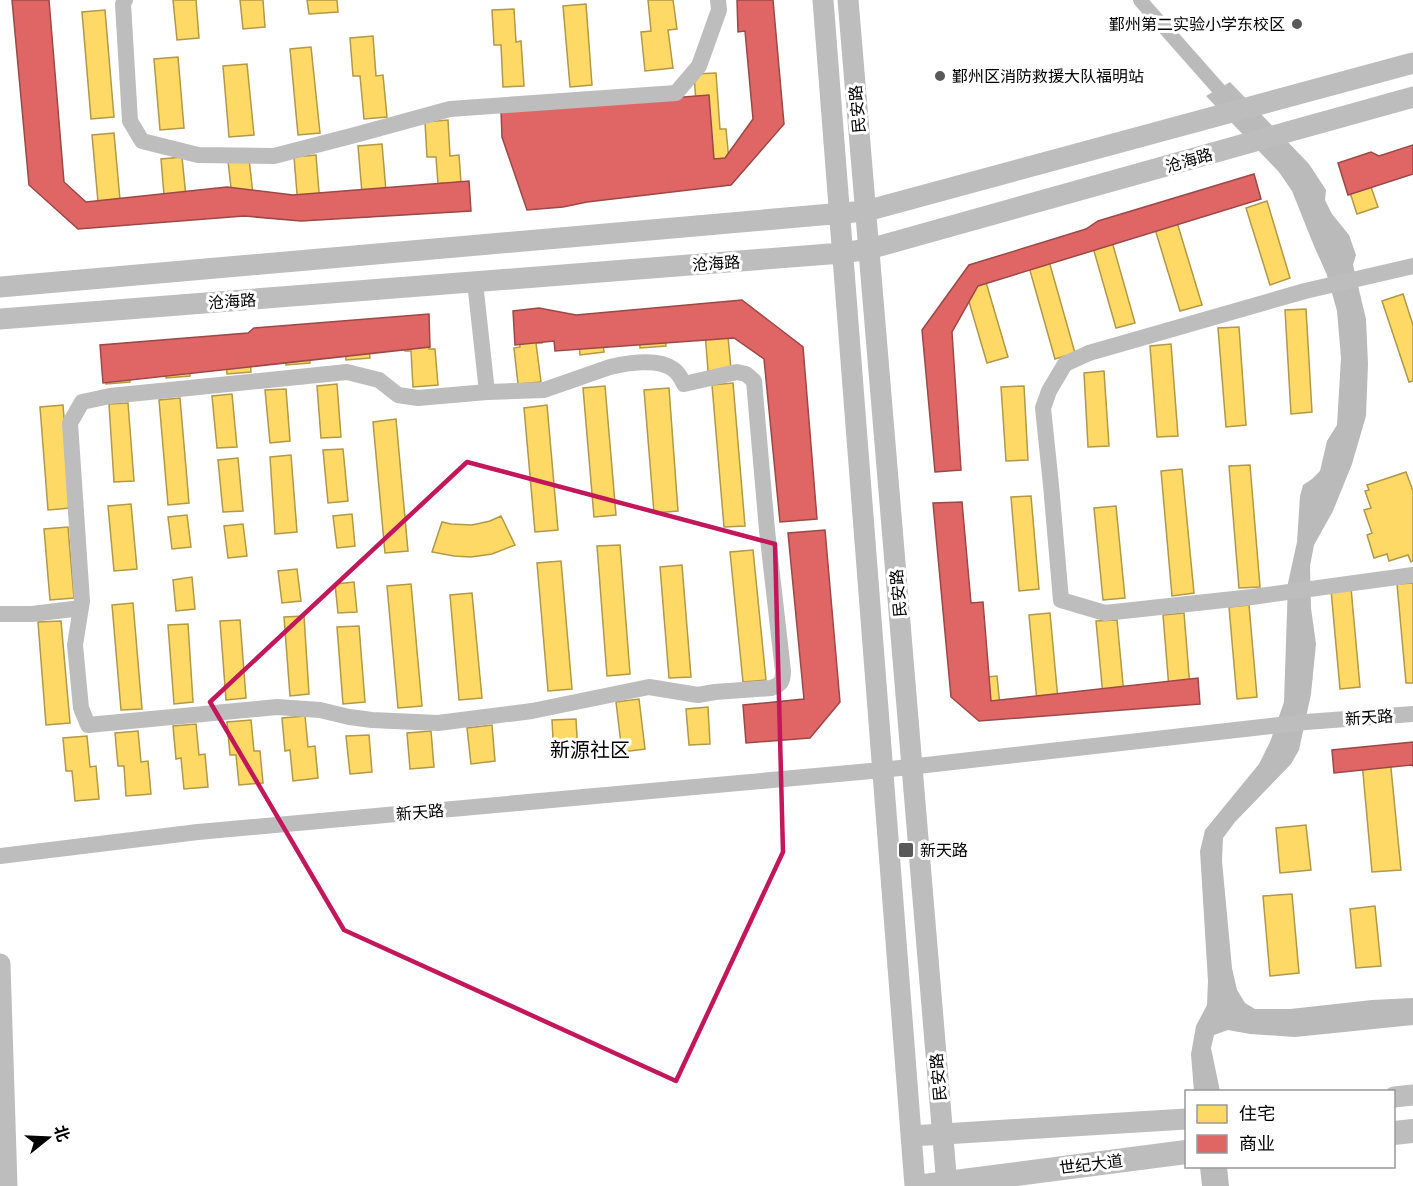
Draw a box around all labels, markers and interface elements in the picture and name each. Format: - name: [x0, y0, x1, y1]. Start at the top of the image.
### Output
- place label: 鄞州第二实验小学东校区: [1109, 14, 1285, 34]
- marker: 鄞州第二实验小学东校区: [1290, 17, 1304, 31]
- place label: 鄞州区消防救援大队福明站: [952, 66, 1144, 86]
- marker: 鄞州区消防救援大队福明站: [933, 69, 947, 83]
- street label: 民安路: [845, 84, 869, 134]
- street label: 沧海路: [1163, 144, 1215, 176]
- street label: 沧海路: [691, 251, 741, 275]
- street label: 沧海路: [207, 289, 257, 313]
- street label: 民安路: [886, 568, 910, 618]
- street label: 新天路: [1344, 705, 1394, 729]
- district label: 新源社区: [550, 737, 630, 763]
- street label: 新天路: [395, 800, 445, 824]
- place label: 新天路: [920, 840, 968, 860]
- marker: 新天路: [897, 841, 915, 859]
- street label: 民安路: [926, 1052, 950, 1102]
- legend: [1185, 1090, 1395, 1168]
- text: 住宅: [1239, 1102, 1275, 1125]
- north arrow: [18, 1108, 78, 1168]
- text: 北: [50, 1123, 74, 1144]
- text: 商业: [1239, 1132, 1275, 1155]
- street label: 世纪大道: [1058, 1150, 1124, 1178]

